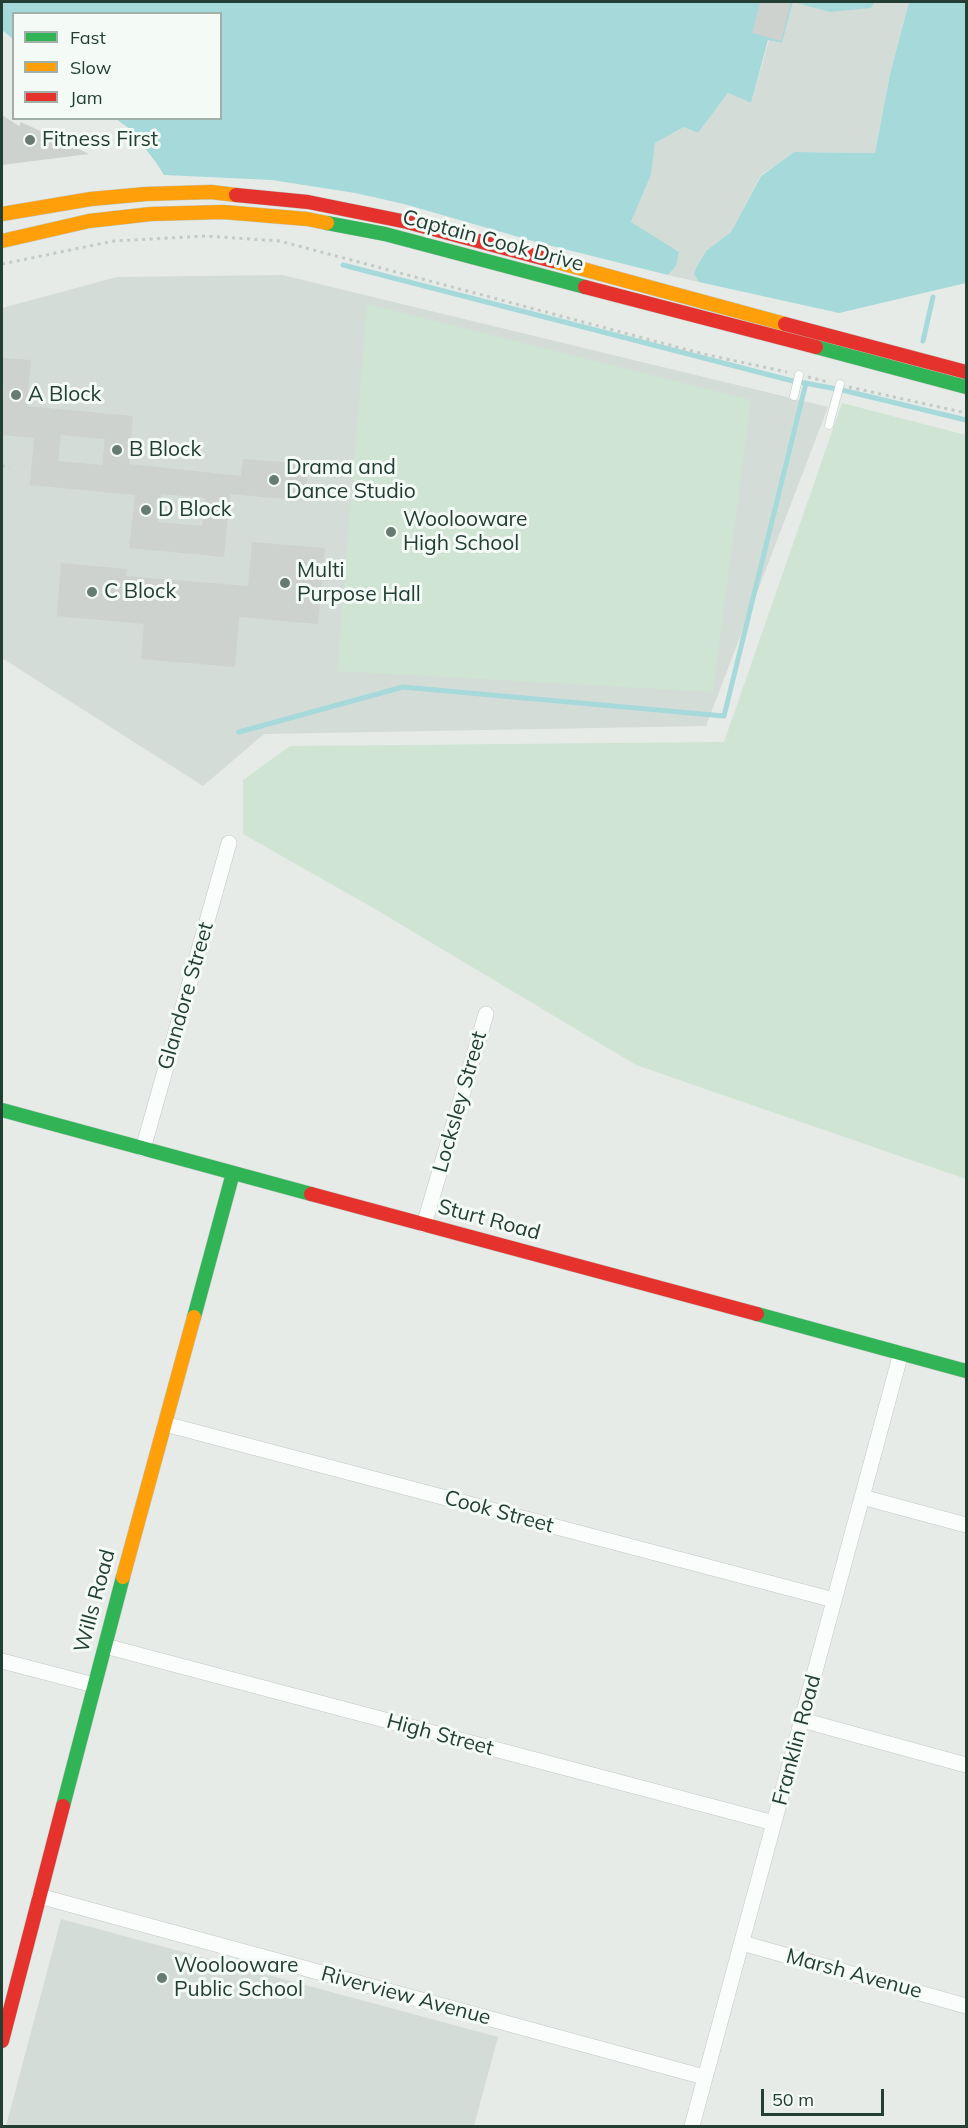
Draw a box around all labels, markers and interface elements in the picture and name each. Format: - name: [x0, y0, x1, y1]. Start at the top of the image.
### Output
- legend: [12, 12, 222, 120]
- text: Fast: [70, 26, 106, 49]
- text: Slow: [70, 56, 111, 79]
- text: Jam: [70, 86, 103, 109]
- place label: Fitness First: [42, 127, 158, 153]
- marker: Fitness First: [23, 133, 37, 147]
- street label: Captain Cook Drive: [400, 205, 586, 277]
- place label: A Block: [28, 382, 101, 408]
- marker: A Block: [9, 388, 23, 402]
- place label: B Block: [129, 437, 201, 463]
- marker: B Block: [110, 443, 124, 457]
- place label: Drama and Dance Studio: [286, 455, 416, 505]
- marker: Drama and Dance Studio: [267, 473, 281, 487]
- place label: D Block: [158, 497, 232, 523]
- marker: D Block: [139, 503, 153, 517]
- place label: Woolooware High School: [403, 507, 527, 557]
- marker: Woolooware High School: [384, 525, 398, 539]
- place label: Multi Purpose Hall: [297, 558, 421, 608]
- marker: Multi Purpose Hall: [278, 576, 292, 590]
- place label: C Block: [104, 579, 176, 605]
- marker: C Block: [85, 585, 99, 599]
- street label: Glandore Street: [153, 919, 219, 1073]
- street label: Locksley Street: [428, 1028, 492, 1176]
- street label: Sturt Road: [435, 1194, 543, 1246]
- street label: Cook Street: [442, 1485, 556, 1539]
- street label: Wills Road: [69, 1547, 121, 1655]
- street label: Franklin Road: [767, 1672, 827, 1808]
- street label: High Street: [384, 1709, 496, 1761]
- street label: Marsh Avenue: [783, 1944, 925, 2004]
- place label: Woolooware Public School: [174, 1953, 303, 2003]
- street label: Riverview Avenue: [318, 1961, 494, 2031]
- marker: Woolooware Public School: [155, 1971, 169, 1985]
- scale bar: [764, 2077, 887, 2115]
- text: 50 m: [772, 2088, 814, 2111]

